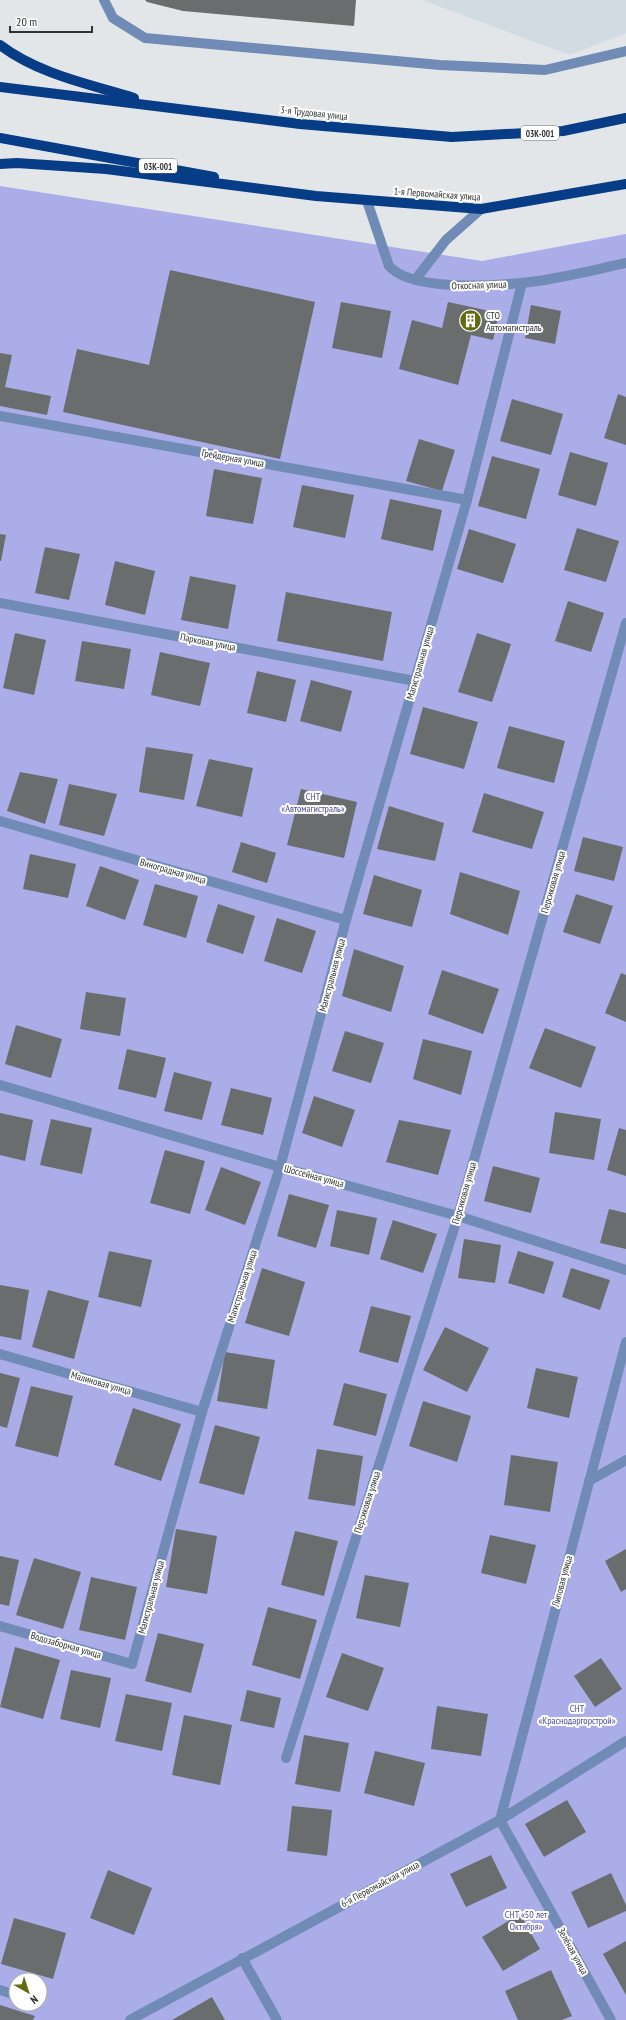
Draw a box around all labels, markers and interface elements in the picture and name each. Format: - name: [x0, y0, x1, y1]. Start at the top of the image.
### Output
- scale bar: [10, 8, 92, 34]
- text: 20 m: [16, 14, 37, 29]
- street label: 3-я Трудовая улица: [280, 103, 348, 123]
- road number: 03К-001: [521, 126, 559, 140]
- road number: 03К-001: [139, 159, 177, 173]
- street label: 1-я Первомайская улица: [393, 184, 481, 204]
- street label: Откосная улица: [451, 278, 507, 292]
- building icon: СТО Автомагистраль: [458, 308, 484, 334]
- place label: СТО Автомагистраль: [486, 309, 542, 334]
- street label: Грейдерная улица: [201, 446, 265, 470]
- street label: Магистральная улица: [403, 625, 437, 701]
- street label: Парковая улица: [179, 630, 237, 654]
- park label: СНТ «Автомагистраль»: [281, 790, 345, 815]
- street label: Персиковая улица: [538, 849, 568, 915]
- street label: Виноградная улица: [138, 855, 208, 887]
- street label: Магистральная улица: [316, 937, 348, 1013]
- street label: Персиковая улица: [449, 1160, 479, 1226]
- street label: Шоссейная улица: [283, 1162, 345, 1190]
- street label: Магистральная улица: [224, 1248, 260, 1324]
- street label: Малиновая улица: [69, 1368, 133, 1398]
- street label: Персиковая улица: [351, 1469, 383, 1535]
- street label: Липовая улица: [549, 1554, 575, 1609]
- street label: Магистральная улица: [135, 1559, 167, 1635]
- street label: Водозаборная улица: [29, 1629, 103, 1661]
- park label: СНТ «Краснодаргорстрой»: [538, 1702, 616, 1727]
- street label: 6-я Первомайская улица: [339, 1858, 421, 1910]
- park label: СНТ «50 лет Октября»: [505, 1908, 548, 1933]
- street label: Зелёная улица: [555, 1925, 591, 1977]
- north arrow: [8, 1972, 48, 2012]
- text: N: [28, 1992, 41, 2007]

